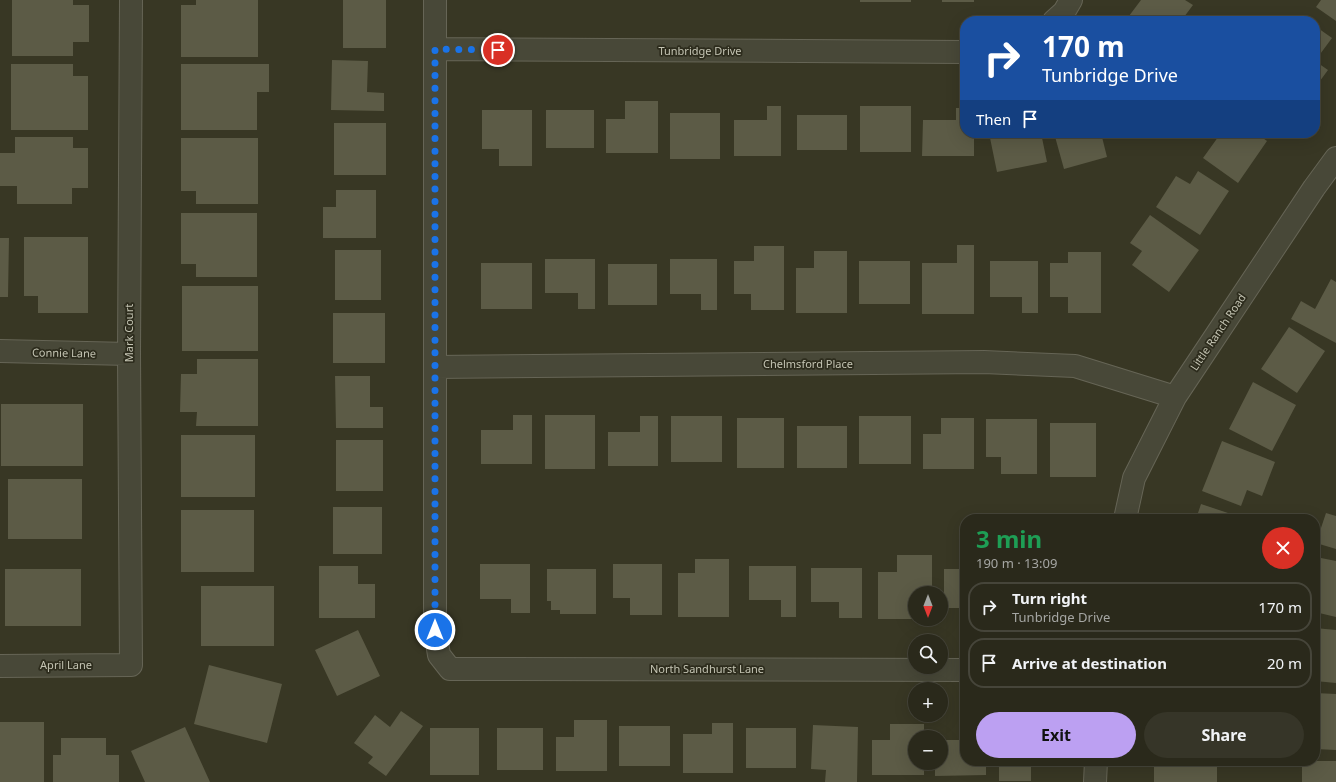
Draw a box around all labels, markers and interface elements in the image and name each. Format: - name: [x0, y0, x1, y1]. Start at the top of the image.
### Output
- text: 170 m: [1042, 27, 1125, 65]
- icon: right: [976, 32, 1028, 84]
- pin: [481, 33, 515, 67]
- icon: arrive: [487, 39, 509, 61]
- street label: Tunbridge Drive: [658, 43, 742, 58]
- text: Tunbridge Drive: [1042, 63, 1178, 87]
- icon: arrive: [1019, 108, 1041, 130]
- text: Then: [976, 109, 1011, 129]
- street label: Little Ranch Road: [1186, 290, 1249, 373]
- street label: Mark Court: [121, 304, 136, 362]
- street label: Connie Lane: [32, 344, 96, 361]
- street label: Chelmsford Place: [763, 356, 853, 371]
- text: 3 min: [976, 522, 1042, 555]
- button: close: [1262, 527, 1304, 569]
- text: 190 m · 13:09: [976, 554, 1057, 572]
- north arrow: [908, 586, 948, 626]
- map controls: [908, 586, 948, 770]
- text: Turn right: [1012, 588, 1087, 608]
- icon: right: [978, 596, 1000, 618]
- text: 170 m: [1258, 597, 1302, 617]
- text: Tunbridge Drive: [1012, 608, 1110, 626]
- position arrow: [414, 609, 456, 651]
- button: search: [908, 634, 948, 674]
- icon: arrive: [978, 652, 1000, 674]
- text: Arrive at destination: [1012, 653, 1167, 673]
- text: 20 m: [1267, 653, 1302, 673]
- street label: April Lane: [40, 657, 92, 672]
- street label: North Sandhurst Lane: [650, 661, 764, 676]
- button: +: [908, 682, 948, 722]
- button: Exit: [976, 712, 1136, 758]
- button: Share: [1144, 712, 1304, 758]
- button: −: [908, 730, 948, 770]

